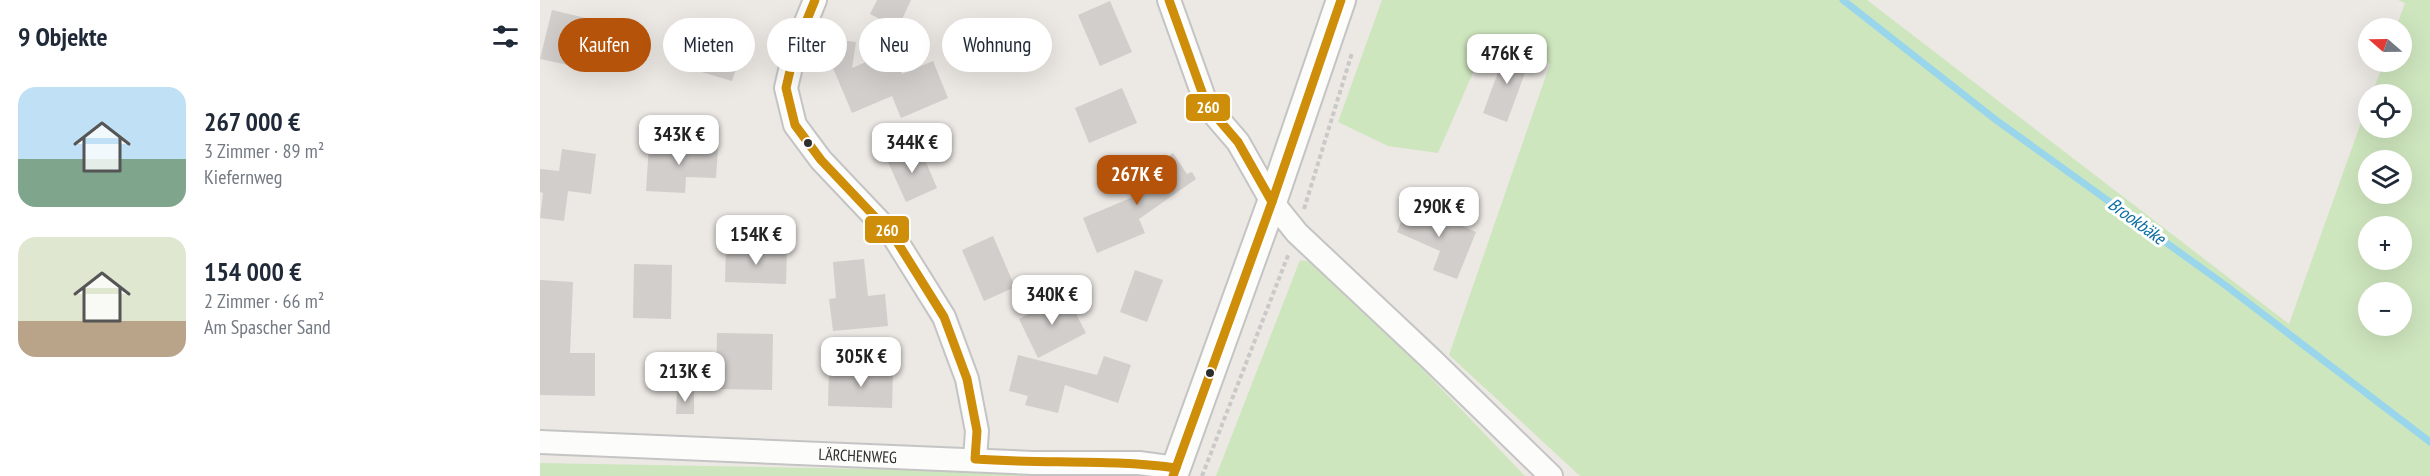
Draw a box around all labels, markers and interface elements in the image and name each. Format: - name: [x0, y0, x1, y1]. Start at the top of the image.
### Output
- chip: Kaufen: [558, 18, 651, 72]
- chip: Mieten: [663, 18, 755, 72]
- chip: Filter: [767, 18, 847, 72]
- chip: Neu: [859, 18, 930, 72]
- chip: Wohnung: [942, 18, 1052, 72]
- north arrow: [2358, 18, 2412, 72]
- map controls: [2358, 18, 2412, 336]
- text: 9 Objekte: [18, 20, 108, 53]
- icon: filters: [489, 20, 522, 53]
- pin: 476K €: [1458, 34, 1556, 85]
- text: 476K €: [1481, 40, 1533, 66]
- button: locate: [2358, 84, 2412, 138]
- line badge: 260: [1185, 93, 1231, 122]
- text: 260: [1197, 97, 1220, 117]
- text: 267 000 €: [204, 105, 301, 138]
- icon: home: [66, 111, 138, 183]
- pin: 343K €: [630, 115, 728, 166]
- text: 343K €: [653, 121, 705, 147]
- pin: 344K €: [863, 123, 961, 174]
- text: 344K €: [886, 129, 938, 155]
- unlabelled marker: [802, 137, 814, 149]
- text: 3 Zimmer · 89 m²: [204, 138, 324, 164]
- button: layers: [2358, 150, 2412, 204]
- pin: 267K €: [1088, 155, 1186, 206]
- text: 267K €: [1111, 161, 1163, 187]
- text: Kiefernweg: [204, 164, 282, 190]
- pin: 290K €: [1390, 187, 1488, 238]
- text: 290K €: [1413, 193, 1465, 219]
- water label: Brookbäke: [2104, 193, 2171, 250]
- pin: 154K €: [707, 215, 805, 266]
- line badge: 260: [864, 215, 910, 244]
- button: +: [2358, 216, 2412, 270]
- text: 260: [876, 220, 899, 240]
- text: 154K €: [730, 221, 782, 247]
- text: 154 000 €: [204, 255, 302, 288]
- icon: home: [66, 261, 138, 333]
- pin: 340K €: [1003, 275, 1101, 326]
- text: 340K €: [1026, 281, 1078, 307]
- button: −: [2358, 282, 2412, 336]
- text: 2 Zimmer · 66 m²: [204, 288, 324, 314]
- text: Am Spascher Sand: [204, 314, 331, 340]
- pin: 305K €: [812, 337, 910, 388]
- text: 305K €: [835, 343, 887, 369]
- pin: 213K €: [636, 352, 734, 403]
- text: 213K €: [659, 358, 711, 384]
- unlabelled marker: [1204, 367, 1216, 379]
- street label: LÄRCHENWEG: [818, 444, 897, 467]

